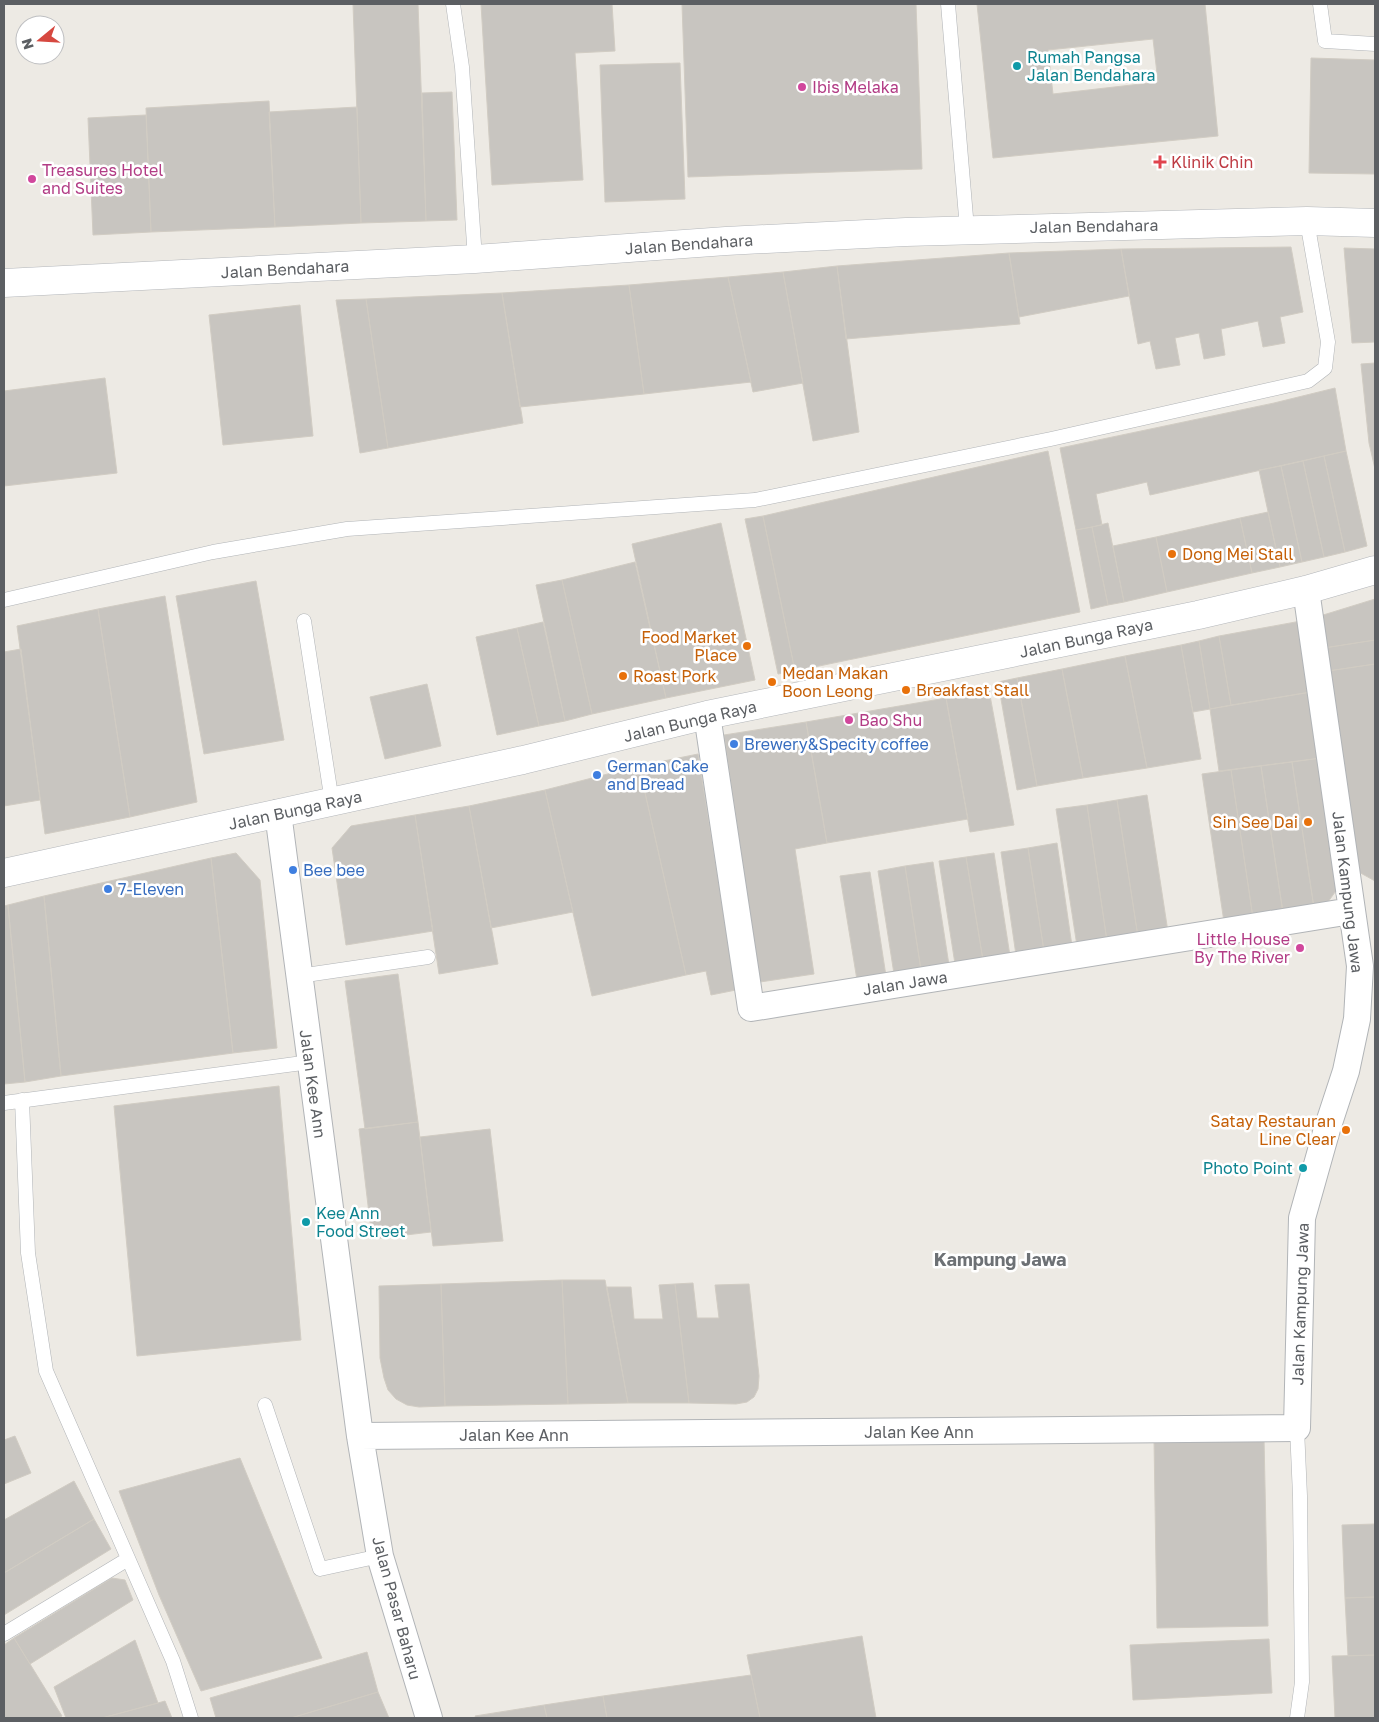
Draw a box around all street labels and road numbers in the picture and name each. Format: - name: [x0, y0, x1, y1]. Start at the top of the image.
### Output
- street label: Jalan Bendahara: [1030, 215, 1158, 237]
- street label: Jalan Bendahara: [624, 230, 754, 258]
- street label: Jalan Bendahara: [220, 256, 350, 282]
- street label: Jalan Bunga Raya: [1017, 614, 1155, 662]
- street label: Jalan Bunga Raya: [621, 696, 759, 746]
- street label: Jalan Bunga Raya: [226, 786, 364, 834]
- street label: Jalan Kampung Jawa: [1328, 810, 1368, 974]
- street label: Jalan Jawa: [861, 966, 949, 1000]
- street label: Jalan Kee Ann: [295, 1028, 331, 1140]
- street label: Jalan Kampung Jawa: [1287, 1222, 1313, 1386]
- street label: Jalan Kee Ann: [864, 1422, 974, 1442]
- street label: Jalan Kee Ann: [459, 1425, 569, 1445]
- street label: Jalan Pasar Baharu: [368, 1534, 426, 1682]

